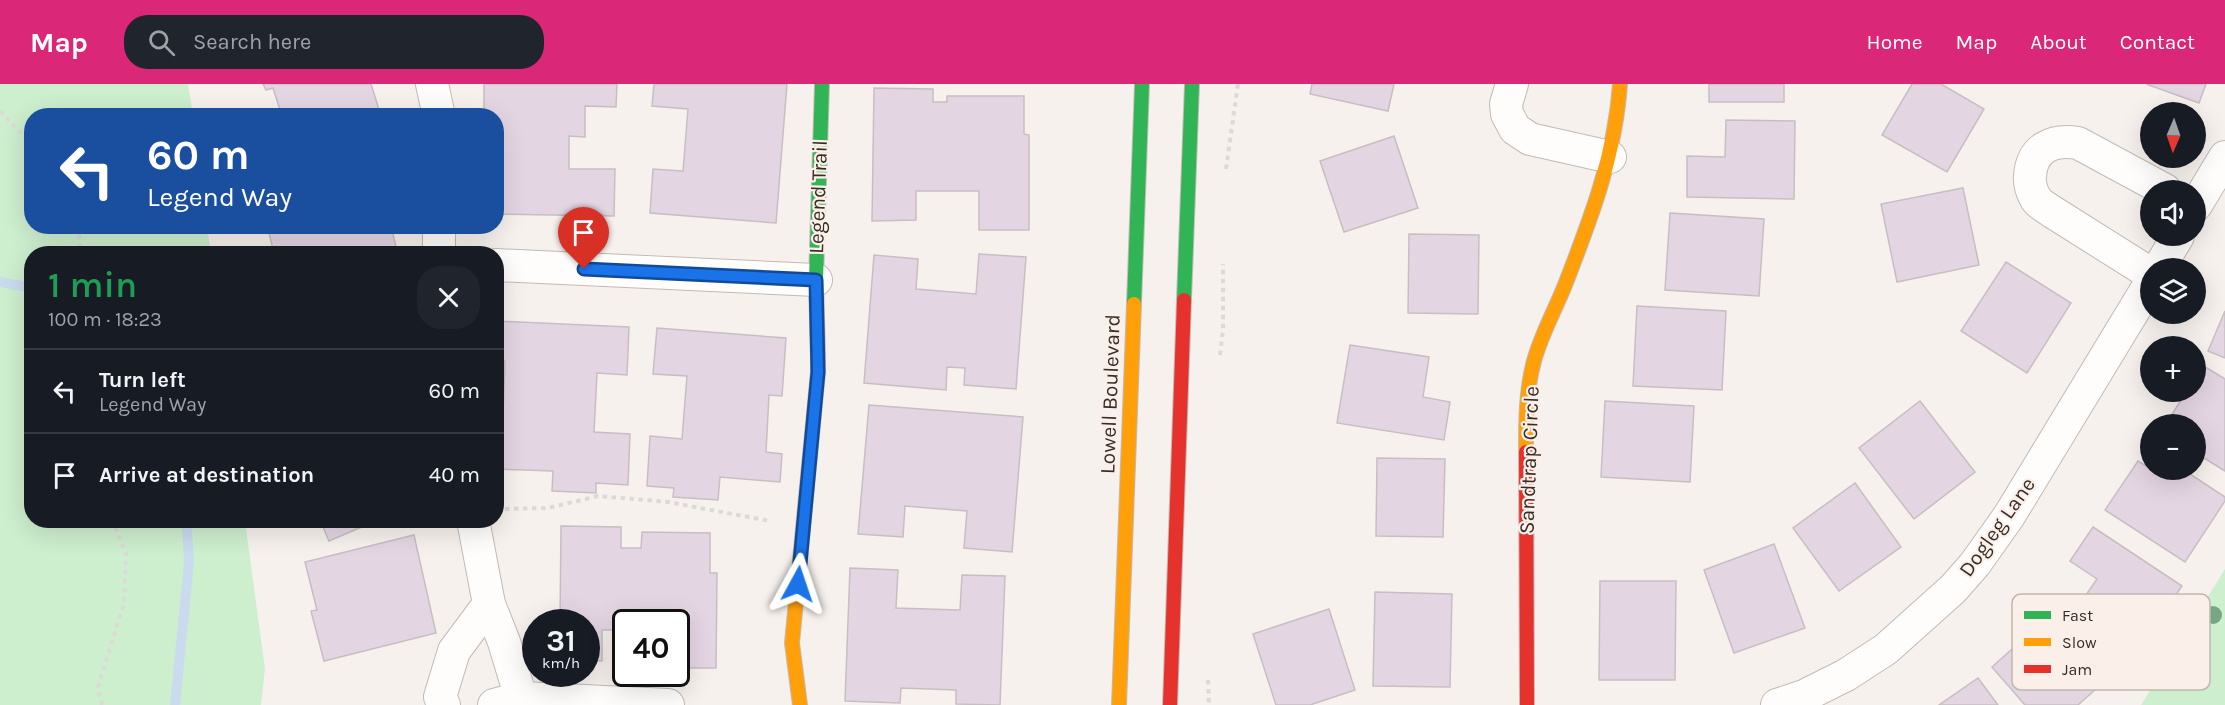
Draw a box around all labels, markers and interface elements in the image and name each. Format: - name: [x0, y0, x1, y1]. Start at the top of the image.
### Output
- search box: [124, 15, 544, 69]
- text: Map: [30, 26, 88, 59]
- icon: search: [145, 26, 178, 59]
- text: Search here: [193, 29, 311, 55]
- text: Home: [1867, 30, 1923, 54]
- text: Map: [1956, 30, 1997, 54]
- text: About: [2030, 30, 2087, 54]
- text: Contact: [2120, 30, 2195, 54]
- north arrow: [2140, 102, 2206, 168]
- map controls: [2140, 102, 2206, 480]
- text: 60 m: [147, 130, 250, 180]
- icon: left: [48, 132, 126, 210]
- street label: Legend Trail: [804, 140, 832, 254]
- button: sound: [2140, 180, 2206, 246]
- text: Legend Way: [147, 181, 292, 213]
- pin: [558, 207, 609, 269]
- icon: arrive: [567, 216, 600, 249]
- button: layers: [2140, 258, 2206, 324]
- text: 1 min: [48, 264, 137, 306]
- button: close: [417, 266, 480, 329]
- text: 100 m · 18:23: [48, 308, 162, 331]
- street label: Lowell Boulevard: [1095, 314, 1125, 474]
- button: +: [2140, 336, 2206, 402]
- text: Turn left: [99, 367, 186, 393]
- icon: left: [48, 375, 81, 408]
- text: 60 m: [429, 378, 480, 404]
- street label: Sandtrap Circle: [1514, 386, 1544, 534]
- text: Legend Way: [99, 393, 206, 416]
- button: −: [2140, 414, 2206, 480]
- icon: arrive: [48, 459, 81, 492]
- text: Arrive at destination: [99, 462, 314, 488]
- text: 40 m: [429, 462, 480, 488]
- street label: Dogleg Lane: [1954, 473, 2040, 581]
- position arrow: [766, 552, 830, 616]
- legend: [2012, 594, 2210, 690]
- text: Fast: [2062, 606, 2093, 625]
- speed limit sign: 40: [612, 609, 690, 687]
- text: 31: [546, 623, 576, 659]
- text: Slow: [2062, 633, 2097, 652]
- text: km/h: [542, 654, 580, 672]
- text: Jam: [2062, 660, 2092, 679]

